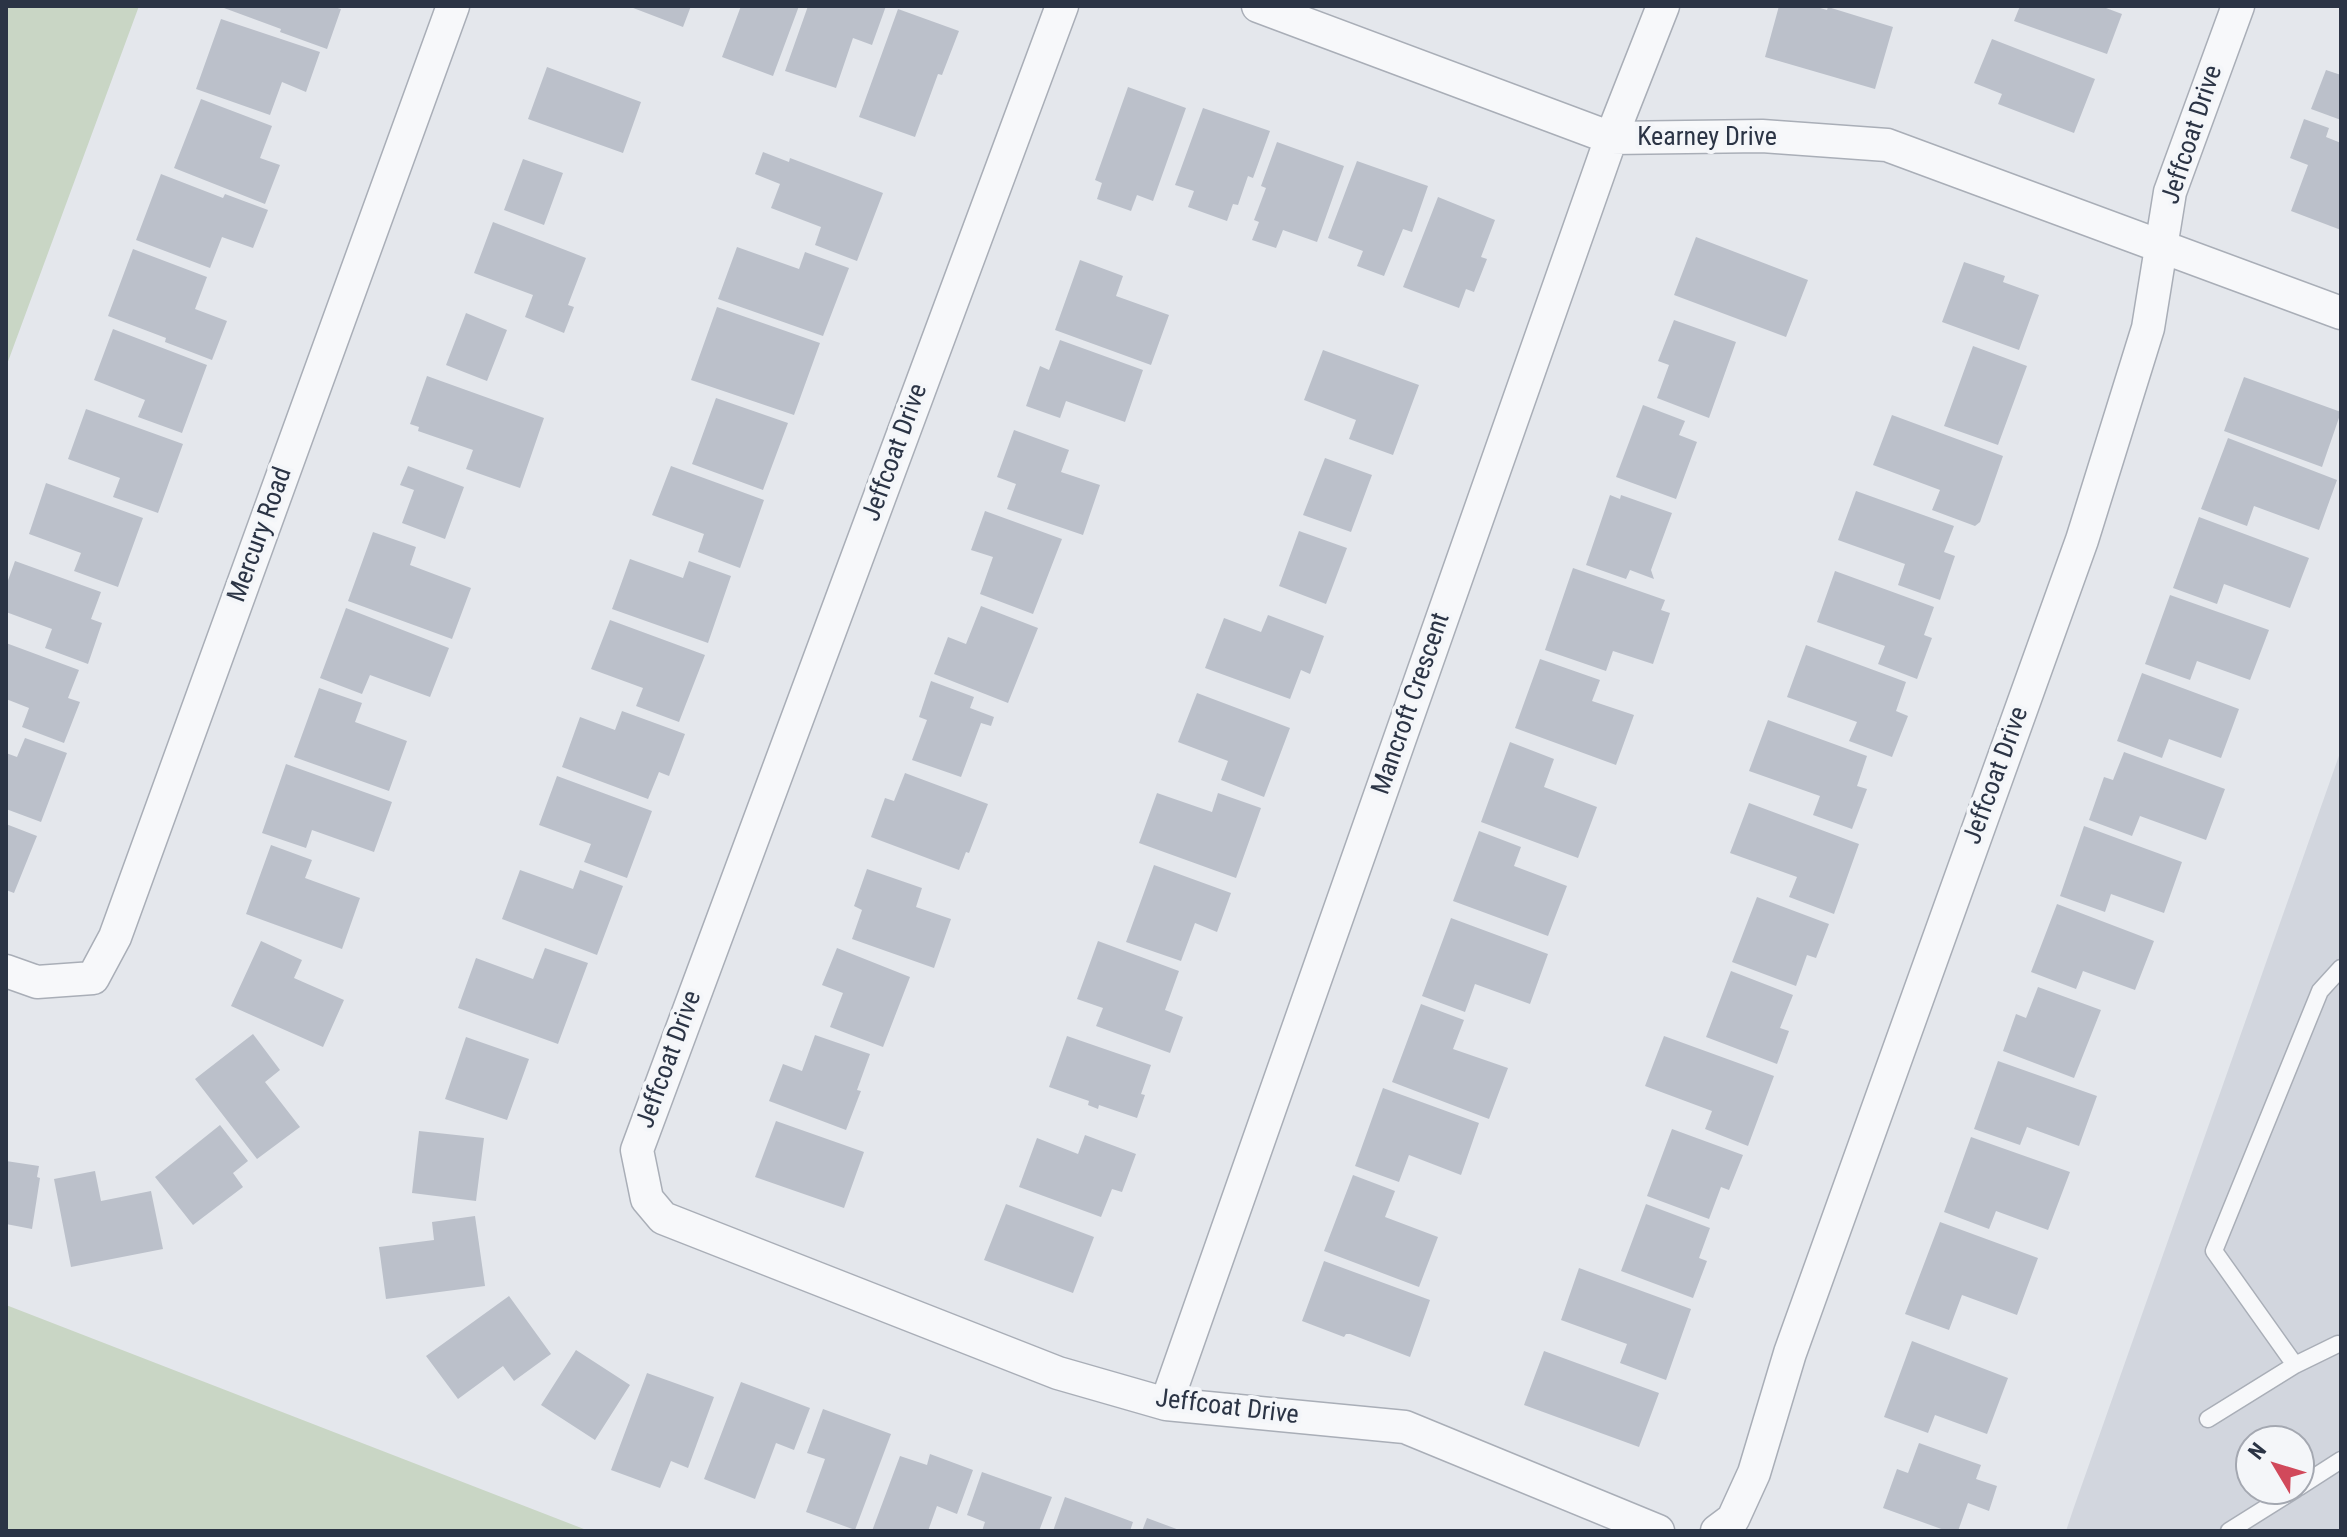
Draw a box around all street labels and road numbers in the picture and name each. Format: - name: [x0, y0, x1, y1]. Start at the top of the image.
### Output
- street label: Jeffcoat Drive: [2156, 62, 2230, 208]
- street label: Kearney Drive: [1637, 122, 1777, 154]
- street label: Jeffcoat Drive: [857, 380, 935, 526]
- street label: Mercury Road: [222, 463, 300, 607]
- street label: Mancroft Crescent: [1366, 609, 1458, 799]
- street label: Jeffcoat Drive: [1958, 703, 2036, 849]
- street label: Jeffcoat Drive: [631, 987, 709, 1133]
- street label: Jeffcoat Drive: [1154, 1384, 1300, 1432]

